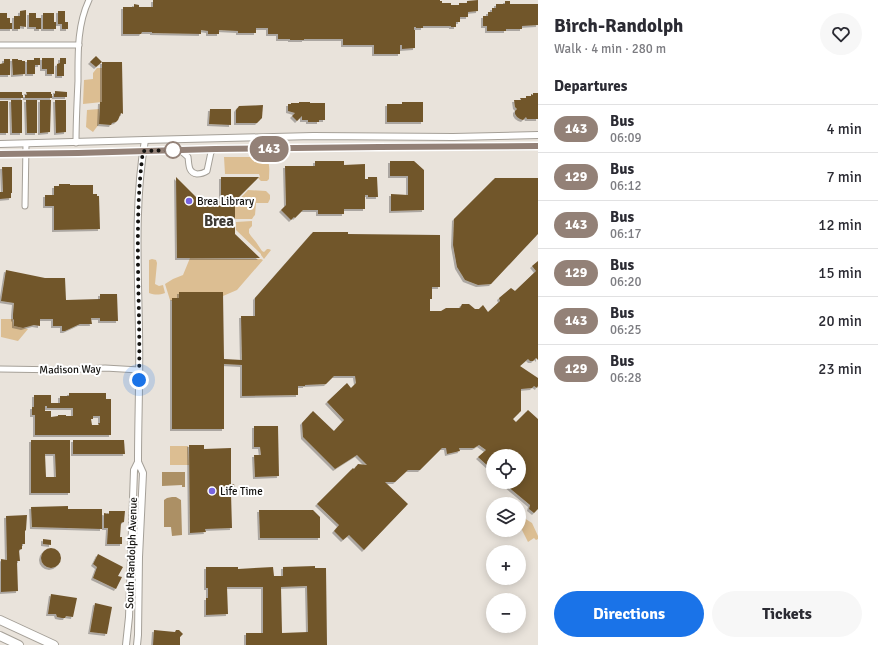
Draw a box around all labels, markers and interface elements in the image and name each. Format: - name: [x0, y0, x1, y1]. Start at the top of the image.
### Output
- button: heart: [820, 13, 862, 55]
- text: Birch-Randolph: [554, 14, 683, 38]
- text: Walk · 4 min · 280 m: [554, 41, 666, 57]
- text: Departures: [554, 77, 627, 95]
- text: Bus: [610, 112, 634, 130]
- text: 143: [565, 120, 587, 137]
- text: 4 min: [826, 120, 862, 138]
- text: 06:09: [610, 130, 642, 146]
- line badge: 143: [246, 136, 292, 162]
- text: 143: [258, 140, 280, 157]
- unlabelled marker: [164, 141, 182, 159]
- text: Bus: [610, 160, 634, 178]
- text: 129: [565, 168, 587, 185]
- text: 7 min: [826, 168, 862, 186]
- text: 06:12: [610, 178, 642, 194]
- place label: Brea Library: [197, 195, 255, 208]
- marker: Brea Library: [184, 196, 194, 206]
- text: Bus: [610, 208, 634, 226]
- district label: Brea: [204, 212, 234, 230]
- text: 143: [565, 216, 587, 233]
- text: 12 min: [818, 216, 862, 234]
- text: 06:17: [610, 226, 642, 242]
- text: Bus: [610, 256, 634, 274]
- text: 129: [565, 264, 587, 281]
- text: 15 min: [818, 264, 862, 282]
- text: 06:20: [610, 274, 642, 290]
- text: Bus: [610, 304, 634, 322]
- text: 143: [565, 312, 587, 329]
- text: 20 min: [818, 312, 862, 330]
- text: 06:25: [610, 322, 642, 338]
- text: Bus: [610, 352, 634, 370]
- text: 129: [565, 360, 587, 377]
- text: 23 min: [818, 360, 862, 378]
- street label: Madison Way: [39, 362, 102, 377]
- your location: [129, 370, 149, 390]
- text: 06:28: [610, 370, 642, 386]
- map controls: [486, 449, 526, 633]
- button: locate: [486, 449, 526, 489]
- place label: Life Time: [220, 485, 263, 498]
- marker: Life Time: [207, 486, 217, 496]
- street label: South Randolph Avenue: [123, 497, 140, 609]
- button: layers: [486, 497, 526, 537]
- button: +: [486, 545, 526, 585]
- button: Directions: [554, 591, 704, 637]
- button: Tickets: [712, 591, 862, 637]
- button: −: [486, 593, 526, 633]

